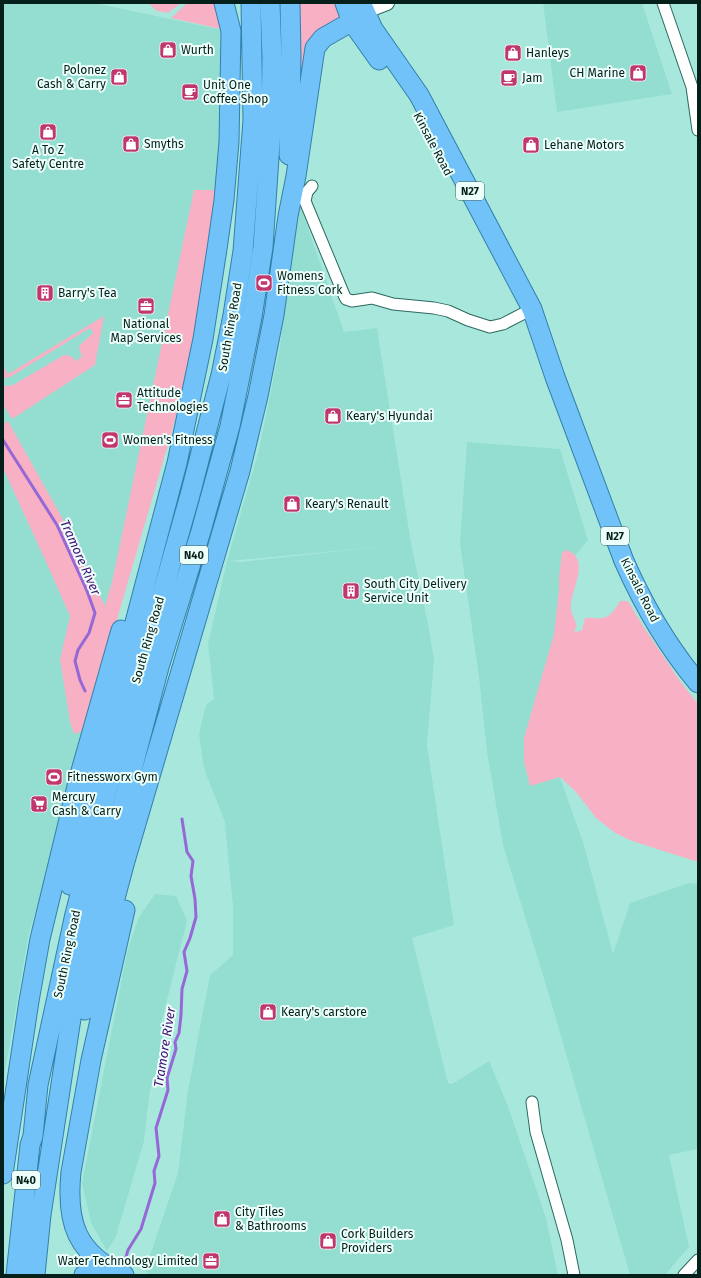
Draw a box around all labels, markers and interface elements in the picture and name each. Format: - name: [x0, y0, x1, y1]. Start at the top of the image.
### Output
- shop icon: Wurth: [158, 40, 178, 60]
- place label: Wurth: [181, 43, 214, 57]
- shop icon: Hanleys: [503, 43, 523, 63]
- place label: Hanleys: [526, 46, 569, 60]
- place label: Polonez Cash & Carry: [37, 63, 106, 91]
- shop icon: CH Marine: [628, 63, 648, 83]
- place label: CH Marine: [569, 66, 625, 80]
- shop icon: Polonez Cash & Carry: [109, 67, 129, 87]
- cafe icon: Jam: [499, 68, 519, 88]
- place label: Jam: [522, 71, 542, 85]
- place label: Unit One Coffee Shop: [203, 78, 268, 106]
- cafe icon: Unit One Coffee Shop: [180, 82, 200, 102]
- street label: Kinsale Road: [410, 110, 456, 178]
- shop icon: A To Z Safety Centre: [38, 122, 58, 142]
- shop icon: Smyths: [121, 134, 141, 154]
- shop icon: Lehane Motors: [521, 135, 541, 155]
- place label: Smyths: [144, 137, 184, 151]
- place label: Lehane Motors: [544, 138, 624, 152]
- place label: A To Z Safety Centre: [12, 143, 84, 171]
- road number: N27: [456, 182, 484, 200]
- place label: Womens Fitness Cork: [277, 269, 343, 297]
- sports icon: Womens Fitness Cork: [254, 273, 274, 293]
- street label: South Ring Road: [215, 282, 245, 372]
- building icon: Barry's Tea: [35, 283, 55, 303]
- place label: Barry's Tea: [58, 286, 117, 300]
- office icon: National Map Services: [136, 296, 156, 316]
- place label: National Map Services: [111, 317, 182, 345]
- place label: Attitude Technologies: [137, 386, 209, 414]
- office icon: Attitude Technologies: [114, 390, 134, 410]
- shop icon: Keary's Hyundai: [323, 406, 343, 426]
- place label: Keary's Hyundai: [346, 409, 433, 423]
- sports icon: Women's Fitness: [100, 430, 120, 450]
- place label: Women's Fitness: [123, 433, 213, 447]
- shop icon: Keary's Renault: [282, 494, 302, 514]
- place label: Keary's Renault: [305, 497, 389, 511]
- water label: Tramore River: [57, 517, 104, 598]
- road number: N27: [601, 527, 629, 545]
- road number: N40: [180, 546, 208, 564]
- street label: Kinsale Road: [618, 556, 662, 624]
- place label: South City Delivery Service Unit: [364, 577, 467, 605]
- building icon: South City Delivery Service Unit: [341, 581, 361, 601]
- street label: South Ring Road: [129, 595, 167, 685]
- sports icon: Fitnessworx Gym: [44, 767, 64, 787]
- place label: Fitnessworx Gym: [67, 770, 158, 784]
- place label: Mercury Cash & Carry: [52, 790, 121, 818]
- supermarket icon: Mercury Cash & Carry: [29, 794, 49, 814]
- street label: South Ring Road: [51, 909, 83, 999]
- shop icon: Keary's carstore: [258, 1002, 278, 1022]
- water label: Tramore River: [151, 1005, 178, 1088]
- place label: Keary's carstore: [281, 1005, 367, 1019]
- road number: N40: [12, 1171, 40, 1189]
- place label: City Tiles & Bathrooms: [235, 1205, 307, 1233]
- shop icon: City Tiles & Bathrooms: [212, 1209, 232, 1229]
- place label: Cork Builders Providers: [341, 1227, 414, 1255]
- shop icon: Cork Builders Providers: [318, 1231, 338, 1251]
- office icon: Water Technology Limited: [201, 1251, 221, 1271]
- place label: Water Technology Limited: [58, 1254, 198, 1268]

